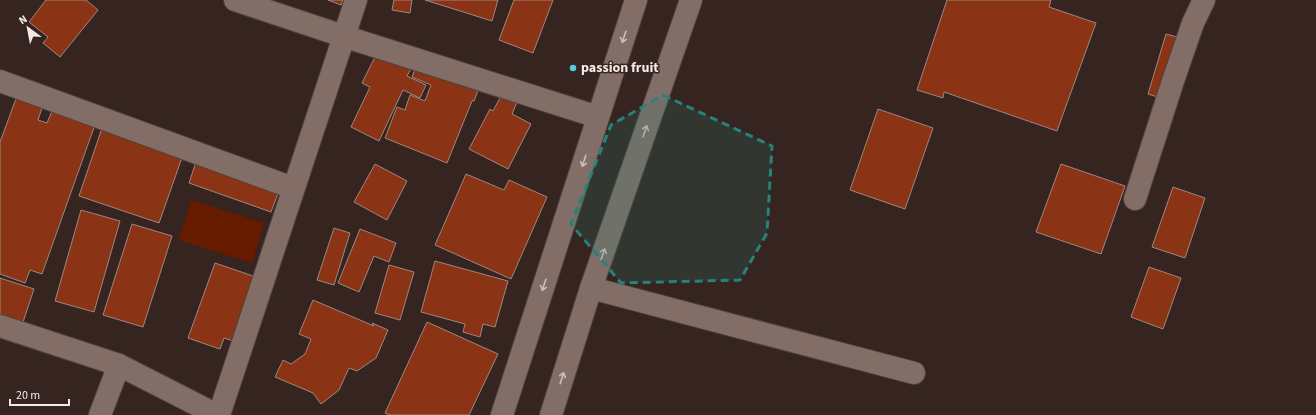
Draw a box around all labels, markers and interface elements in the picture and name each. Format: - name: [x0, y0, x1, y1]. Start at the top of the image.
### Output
- north arrow: [8, 8, 48, 48]
- text: N: [16, 12, 30, 28]
- one-way arrow: [619, 31, 627, 43]
- place label: passion fruit: [581, 58, 659, 78]
- marker: passion fruit: [568, 63, 578, 73]
- one-way arrow: [642, 125, 649, 138]
- one-way arrow: [580, 154, 587, 167]
- one-way arrow: [599, 249, 607, 261]
- one-way arrow: [540, 278, 547, 291]
- one-way arrow: [559, 372, 567, 384]
- scale bar: [10, 381, 69, 407]
- text: 20 m: [16, 387, 40, 404]

